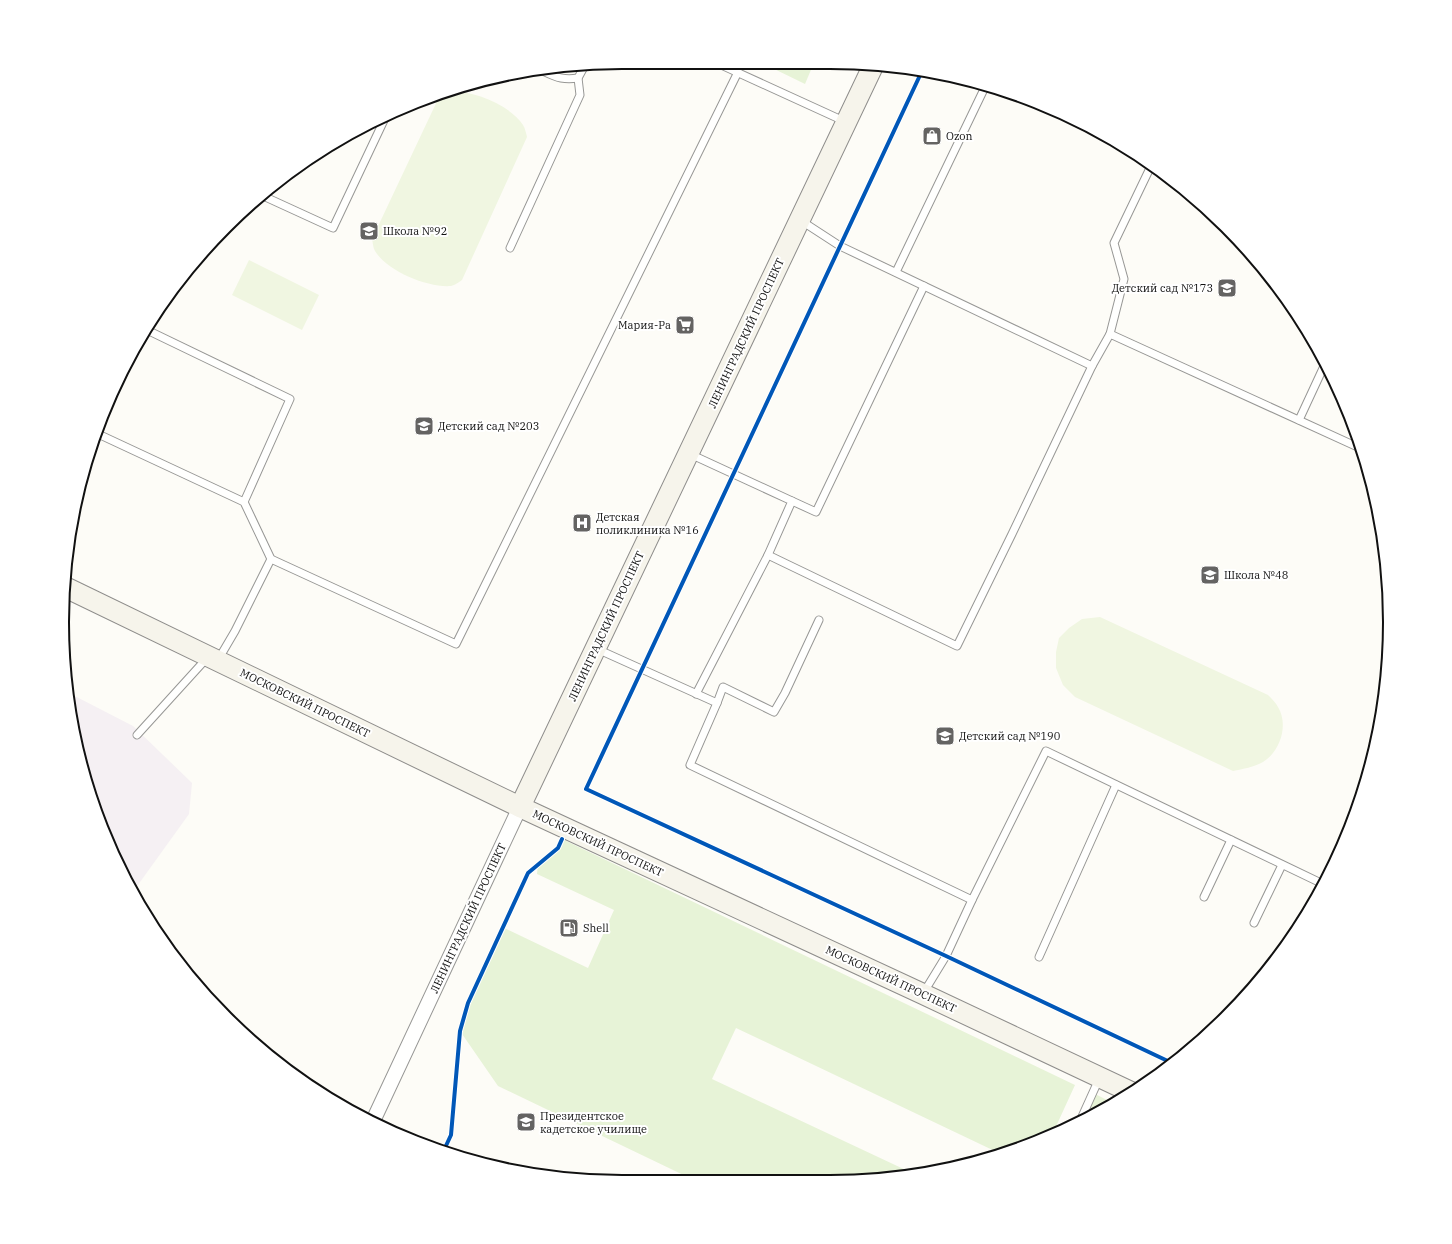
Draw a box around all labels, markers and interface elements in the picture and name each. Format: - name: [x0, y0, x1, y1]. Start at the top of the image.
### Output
- shop icon: Ozon: [921, 125, 943, 147]
- place label: Ozon: [946, 129, 973, 143]
- school or university icon: Школа №92: [358, 220, 380, 242]
- place label: Школа №92: [383, 224, 447, 238]
- street label: ЛЕНИНГРАДСКИЙ ПРОСПЕКТ: [705, 256, 787, 410]
- school or university icon: Детский сад №173: [1216, 277, 1238, 299]
- place label: Детский сад №173: [1112, 281, 1213, 295]
- supermarket icon: Мария-Ра: [674, 314, 696, 336]
- place label: Мария-Ра: [618, 318, 671, 332]
- school or university icon: Детский сад №203: [413, 415, 435, 437]
- place label: Детский сад №203: [438, 419, 539, 433]
- place label: Детская поликлиника №16: [596, 510, 699, 537]
- hospital icon: Детская поликлиника №16: [571, 512, 593, 534]
- street label: ЛЕНИНГРАДСКИЙ ПРОСПЕКТ: [565, 549, 647, 703]
- school or university icon: Школа №48: [1199, 564, 1221, 586]
- place label: Школа №48: [1224, 568, 1288, 582]
- street label: МОСКОВСКИЙ ПРОСПЕКТ: [238, 665, 372, 741]
- school or university icon: Детский сад №190: [934, 725, 956, 747]
- place label: Детский сад №190: [959, 729, 1061, 743]
- street label: МОСКОВСКИЙ ПРОСПЕКТ: [530, 806, 666, 880]
- street label: ЛЕНИНГРАДСКИЙ ПРОСПЕКТ: [427, 841, 509, 995]
- fuel station icon: Shell: [558, 917, 580, 939]
- place label: Shell: [583, 921, 609, 935]
- street label: МОСКОВСКИЙ ПРОСПЕКТ: [823, 942, 959, 1016]
- place label: Президентское кадетское училище: [540, 1109, 647, 1136]
- school or university icon: Президентское кадетское училище: [515, 1111, 537, 1133]

